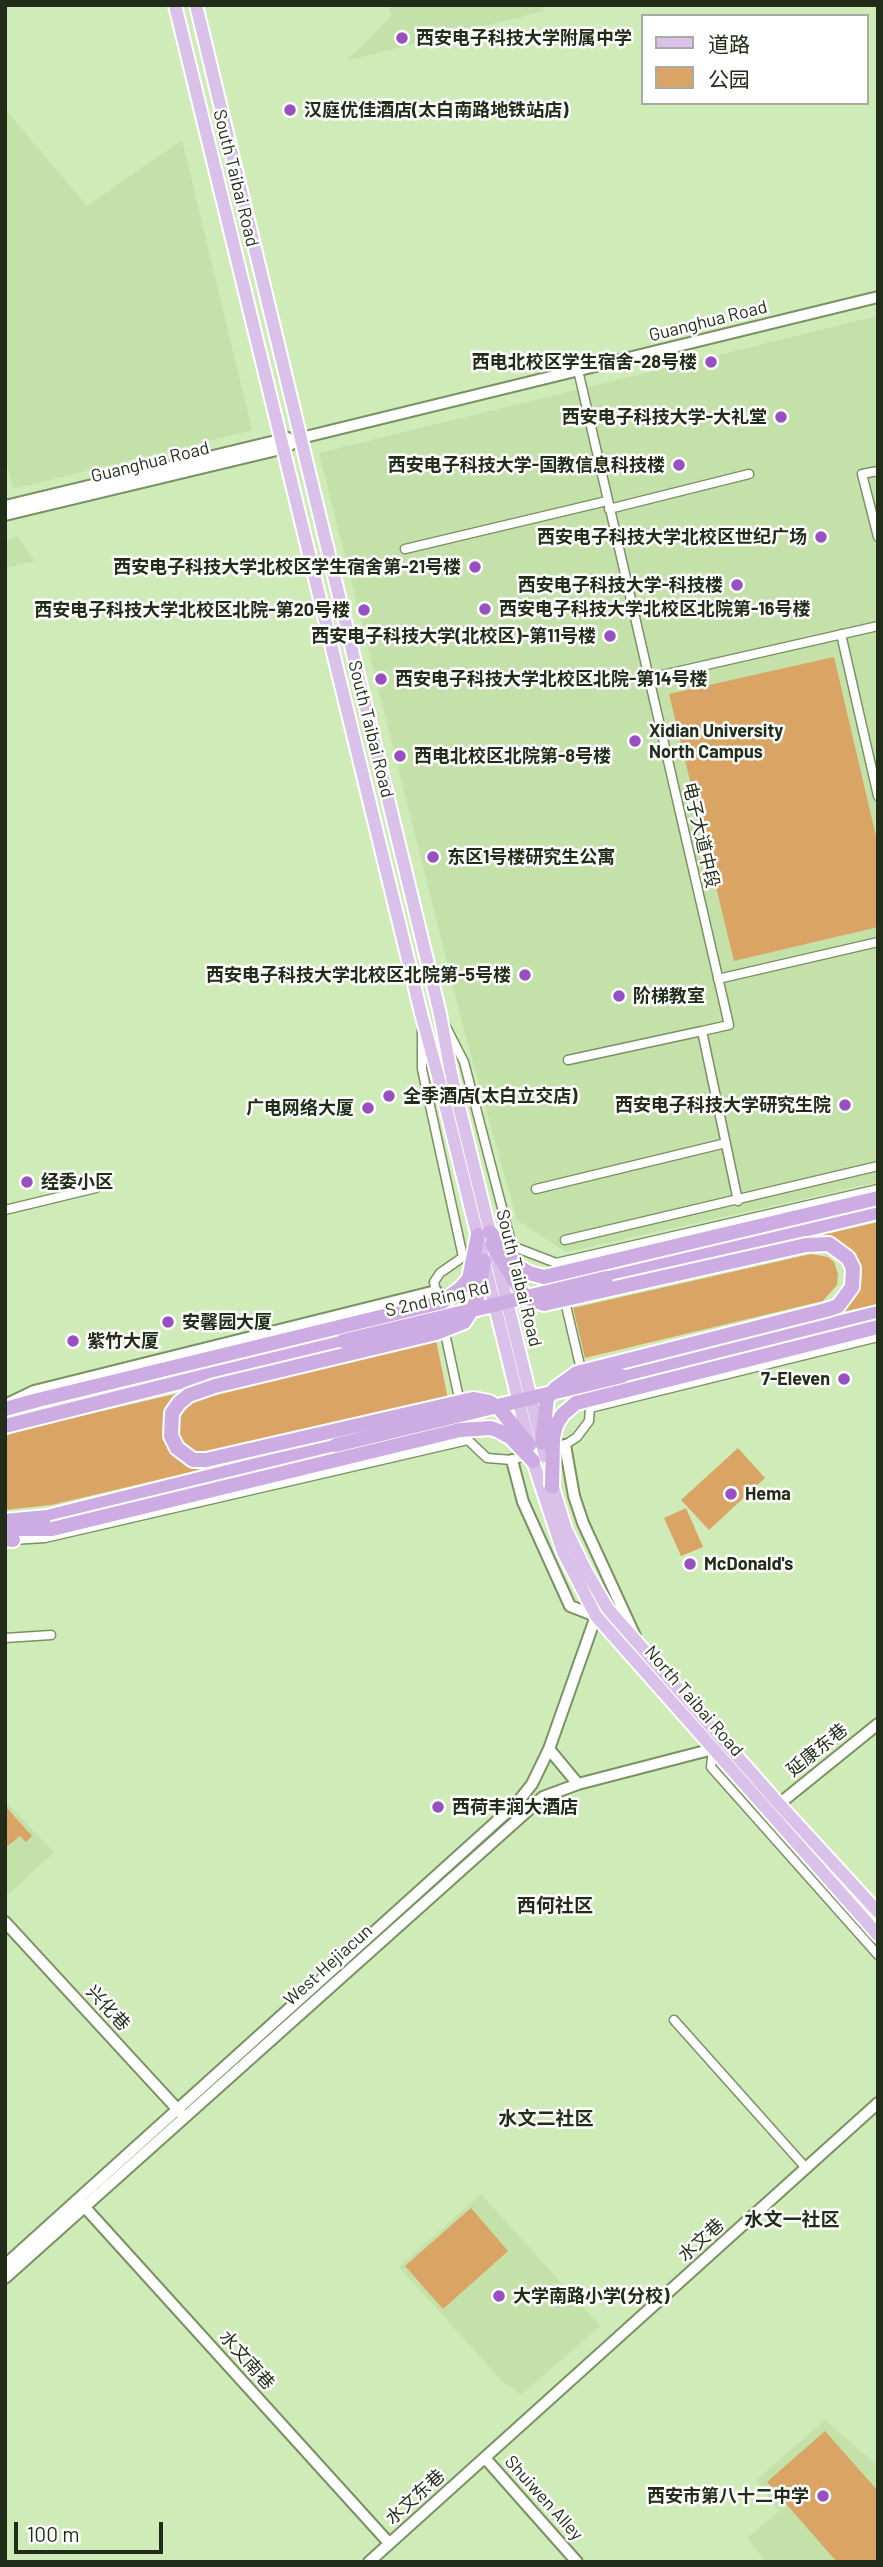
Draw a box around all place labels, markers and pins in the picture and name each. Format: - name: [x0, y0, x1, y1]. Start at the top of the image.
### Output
- place label: 西安电子科技大学附属中学: [416, 27, 632, 49]
- marker: 西安电子科技大学附属中学: [394, 30, 410, 46]
- place label: 汉庭优佳酒店(太白南路地铁站店): [304, 99, 568, 121]
- marker: 汉庭优佳酒店(太白南路地铁站店): [282, 102, 298, 118]
- place label: 西电北校区学生宿舍-28号楼: [472, 351, 697, 373]
- marker: 西电北校区学生宿舍-28号楼: [703, 354, 719, 370]
- place label: 西安电子科技大学-大礼堂: [562, 406, 767, 428]
- marker: 西安电子科技大学-大礼堂: [773, 409, 789, 425]
- place label: 西安电子科技大学-国教信息科技楼: [388, 454, 665, 476]
- marker: 西安电子科技大学-国教信息科技楼: [671, 457, 687, 473]
- place label: 西安电子科技大学北校区世纪广场: [537, 526, 807, 548]
- marker: 西安电子科技大学北校区世纪广场: [813, 529, 829, 545]
- place label: 西安电子科技大学北校区学生宿舍第-21号楼: [113, 556, 461, 578]
- marker: 西安电子科技大学北校区学生宿舍第-21号楼: [467, 559, 483, 575]
- place label: 西安电子科技大学-科技楼: [518, 574, 723, 596]
- marker: 西安电子科技大学-科技楼: [729, 577, 745, 593]
- place label: 西安电子科技大学北校区北院第-16号楼: [499, 598, 810, 620]
- place label: 西安电子科技大学北校区北院-第20号楼: [34, 599, 350, 621]
- marker: 西安电子科技大学北校区北院第-16号楼: [477, 601, 493, 617]
- marker: 西安电子科技大学北校区北院-第20号楼: [356, 602, 372, 618]
- place label: 西安电子科技大学(北校区)-第11号楼: [311, 625, 596, 647]
- marker: 西安电子科技大学(北校区)-第11号楼: [602, 628, 618, 644]
- place label: 西安电子科技大学北校区北院-第14号楼: [395, 668, 708, 690]
- marker: 西安电子科技大学北校区北院-第14号楼: [373, 671, 389, 687]
- place label: Xidian University North Campus: [649, 720, 783, 762]
- marker: Xidian University North Campus: [627, 733, 643, 749]
- place label: 西电北校区北院第-8号楼: [414, 745, 611, 767]
- marker: 西电北校区北院第-8号楼: [392, 748, 408, 764]
- place label: 东区1号楼研究生公寓: [447, 846, 615, 868]
- marker: 东区1号楼研究生公寓: [425, 849, 441, 865]
- place label: 西安电子科技大学北校区北院第-5号楼: [206, 964, 511, 986]
- marker: 西安电子科技大学北校区北院第-5号楼: [517, 967, 533, 983]
- place label: 阶梯教室: [633, 985, 705, 1007]
- marker: 阶梯教室: [611, 988, 627, 1004]
- place label: 全季酒店(太白立交店): [403, 1085, 577, 1107]
- marker: 全季酒店(太白立交店): [381, 1088, 397, 1104]
- place label: 西安电子科技大学研究生院: [615, 1094, 831, 1116]
- place label: 广电网络大厦: [246, 1097, 354, 1119]
- marker: 西安电子科技大学研究生院: [837, 1097, 853, 1113]
- marker: 广电网络大厦: [360, 1100, 376, 1116]
- place label: 经委小区: [41, 1171, 113, 1193]
- marker: 经委小区: [19, 1174, 35, 1190]
- place label: 安馨园大厦: [182, 1311, 272, 1333]
- marker: 安馨园大厦: [160, 1314, 176, 1330]
- place label: 紫竹大厦: [87, 1330, 159, 1352]
- marker: 紫竹大厦: [65, 1333, 81, 1349]
- place label: 7-Eleven: [761, 1368, 830, 1390]
- marker: 7-Eleven: [836, 1371, 852, 1387]
- place label: Hema: [745, 1483, 791, 1505]
- marker: Hema: [723, 1486, 739, 1502]
- place label: McDonald's: [704, 1553, 793, 1575]
- marker: McDonald's: [682, 1556, 698, 1572]
- place label: 西荷丰润大酒店: [452, 1796, 578, 1818]
- marker: 西荷丰润大酒店: [430, 1799, 446, 1815]
- place label: 大学南路小学(分校): [513, 2285, 669, 2307]
- marker: 大学南路小学(分校): [491, 2288, 507, 2304]
- place label: 西安市第八十二中学: [647, 2485, 809, 2507]
- marker: 西安市第八十二中学: [815, 2488, 831, 2504]

